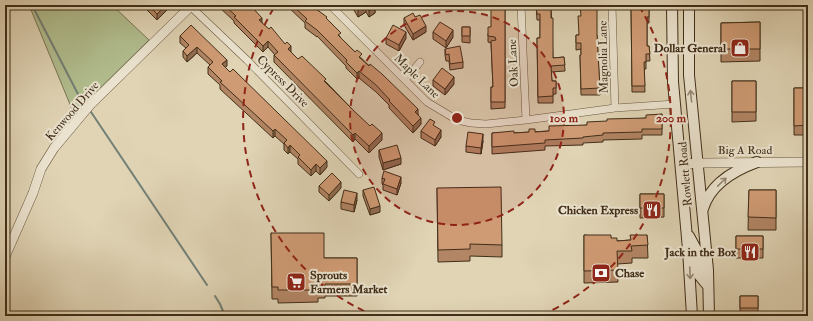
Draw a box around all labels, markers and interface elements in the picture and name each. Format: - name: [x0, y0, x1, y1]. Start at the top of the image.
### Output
- street label: Magnolia Lane: [595, 20, 612, 94]
- shop icon: Dollar General: [729, 37, 751, 59]
- street label: Oak Lane: [505, 39, 522, 87]
- place label: Dollar General: [654, 41, 727, 56]
- street label: Maple Lane: [391, 51, 443, 102]
- street label: Cypress Drive: [253, 52, 312, 111]
- street label: Kenwood Drive: [42, 78, 102, 144]
- one-way arrow: [687, 90, 695, 103]
- centre of rings: [450, 111, 464, 125]
- text: 100 m: [550, 111, 579, 126]
- text: 200 m: [656, 111, 687, 126]
- street label: Rowlett Road: [675, 141, 696, 207]
- street label: Big A Road: [718, 143, 772, 158]
- one-way arrow: [716, 178, 726, 187]
- restaurant icon: Chicken Express: [641, 199, 663, 221]
- place label: Chicken Express: [558, 203, 638, 218]
- restaurant icon: Jack in the Box: [739, 241, 761, 263]
- place label: Jack in the Box: [664, 245, 737, 260]
- bank icon: Chase: [590, 262, 612, 284]
- place label: Chase: [615, 266, 645, 281]
- one-way arrow: [686, 266, 693, 279]
- place label: Sprouts Farmers Market: [310, 268, 387, 297]
- supermarket icon: Sprouts Farmers Market: [285, 271, 307, 293]

